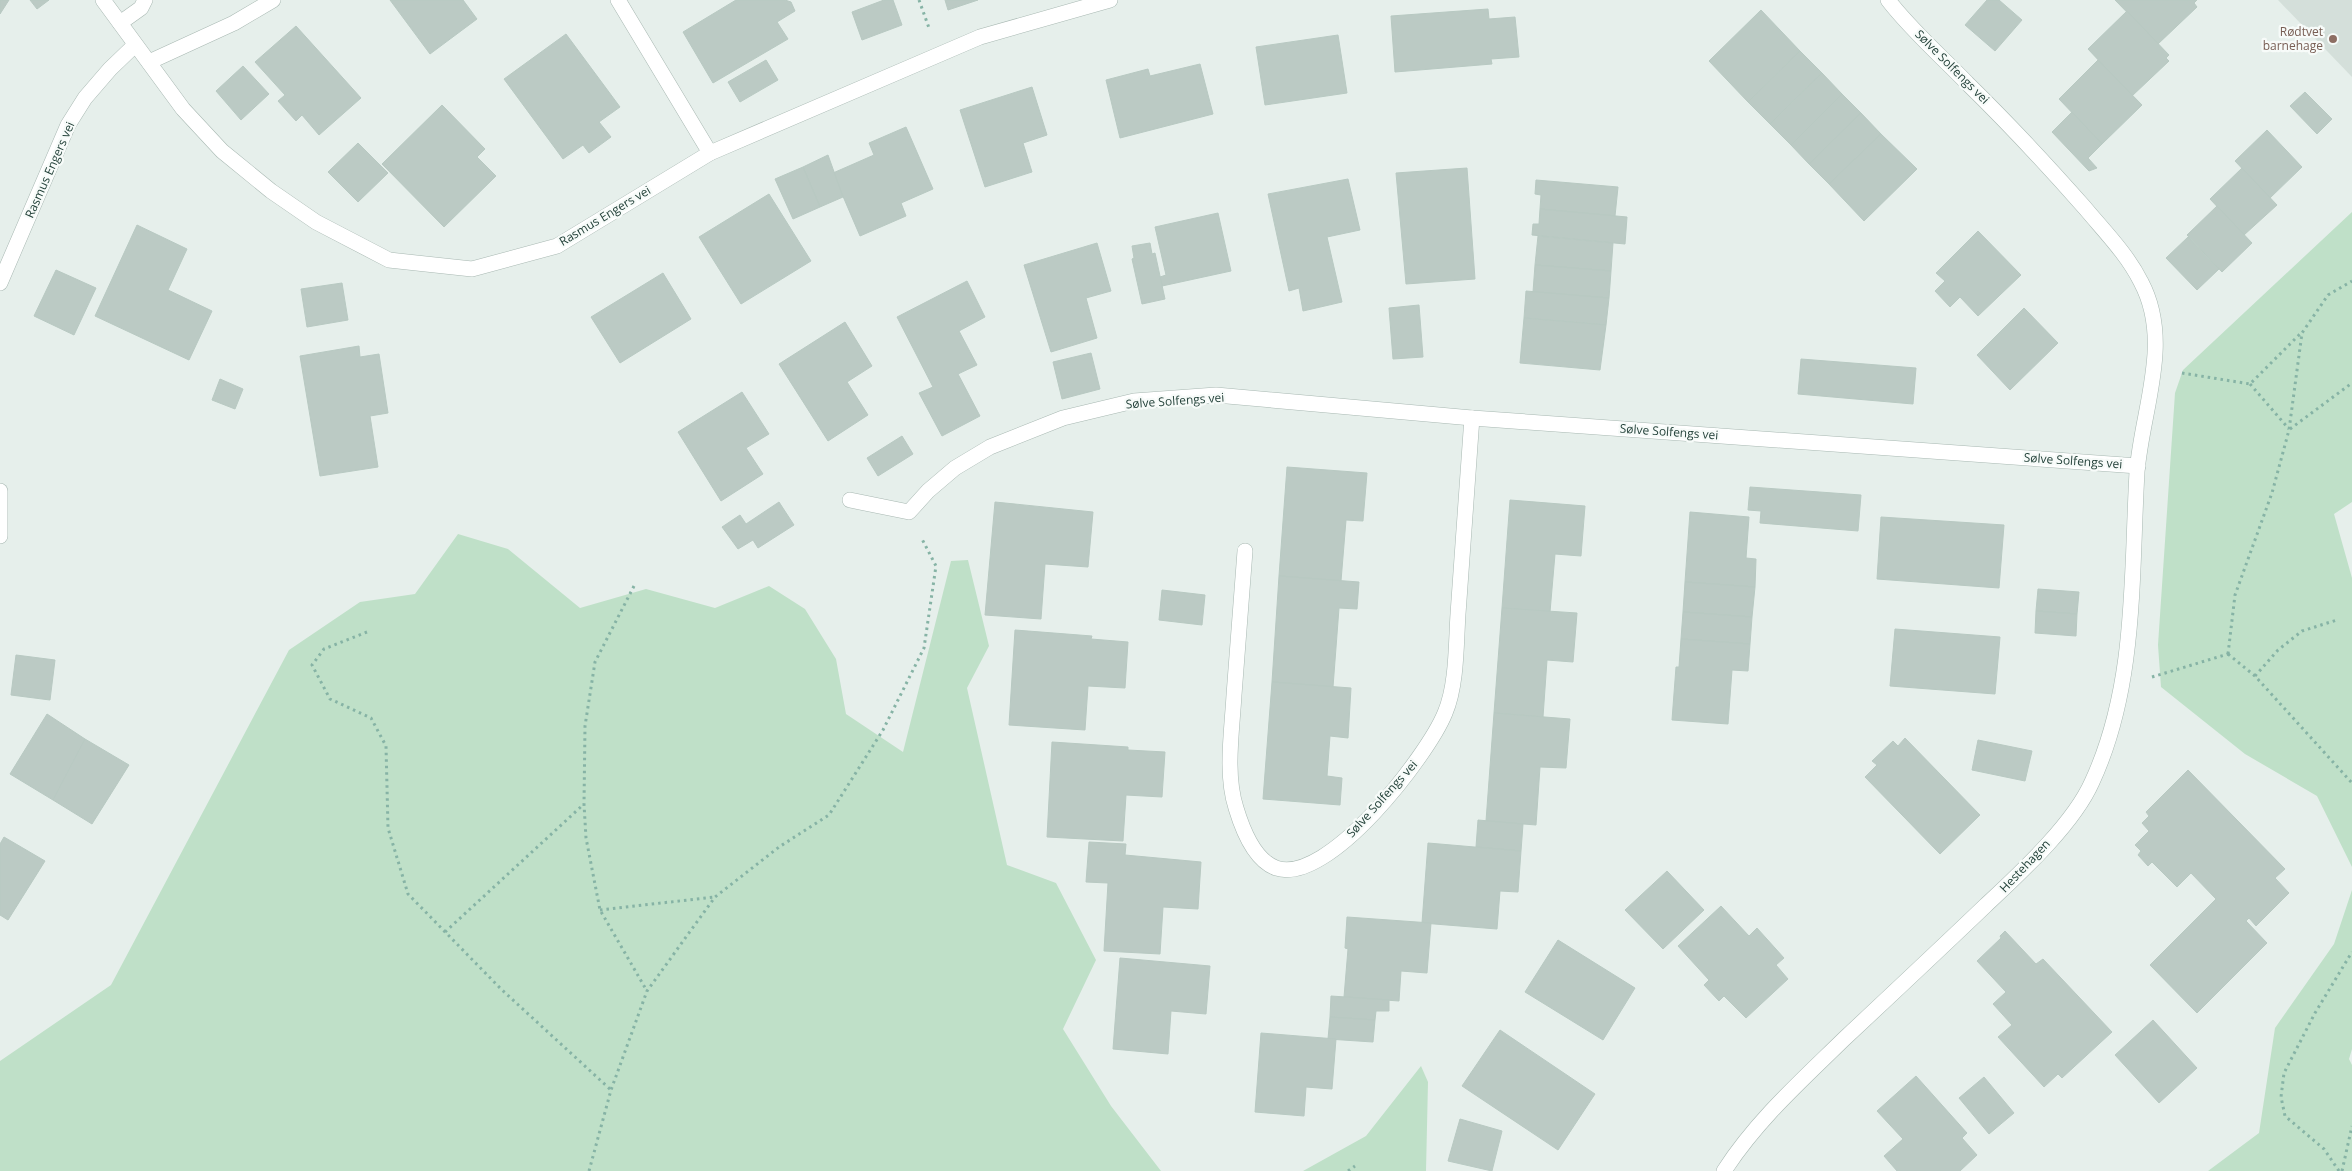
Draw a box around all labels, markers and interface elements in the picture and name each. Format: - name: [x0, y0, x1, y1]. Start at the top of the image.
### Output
- place label: Rødtvet barnehage: [2263, 23, 2323, 54]
- street label: Sølve Solfengs vei: [1911, 26, 1993, 108]
- marker: Rødtvet barnehage: [2327, 33, 2339, 45]
- street label: Rasmus Engers vei: [21, 119, 78, 221]
- street label: Rasmus Engers vei: [556, 182, 654, 250]
- street label: Sølve Solfengs vei: [1125, 389, 1225, 412]
- street label: Sølve Solfengs vei: [1619, 420, 1719, 443]
- street label: Sølve Solfengs vei: [2023, 449, 2123, 472]
- street label: Sølve Solfengs vei: [1342, 756, 1421, 841]
- street label: Hestehagen: [1996, 835, 2054, 896]

